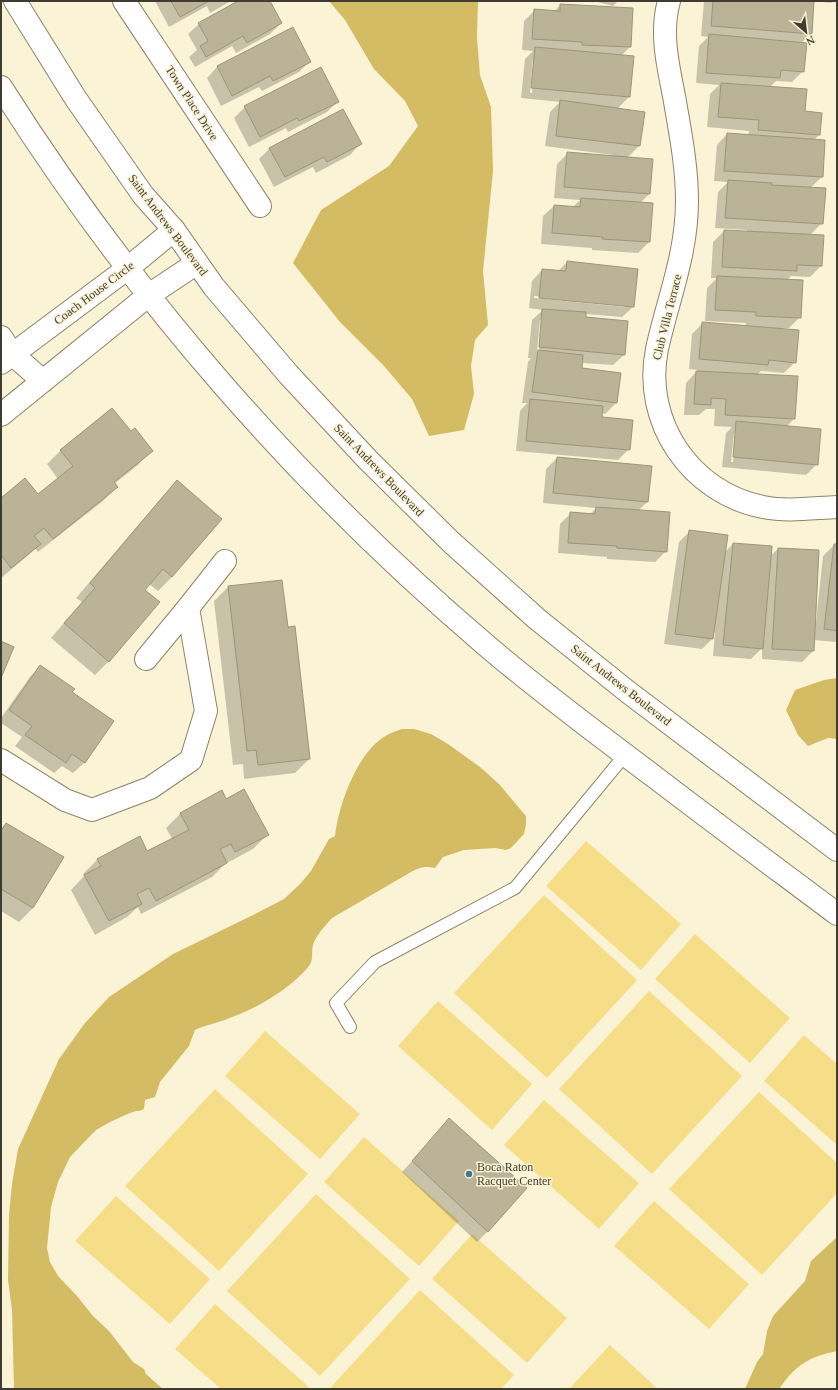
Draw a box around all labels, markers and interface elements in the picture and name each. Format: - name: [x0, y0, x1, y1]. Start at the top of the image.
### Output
- north arrow: [786, 12, 826, 52]
- text: N: [804, 34, 817, 48]
- street label: Town Place Drive: [163, 63, 221, 143]
- street label: Saint Andrews Boulevard: [125, 172, 211, 278]
- street label: Coach House Circle: [51, 258, 137, 328]
- street label: Club Villa Terrace: [650, 273, 684, 361]
- street label: Saint Andrews Boulevard: [331, 421, 427, 519]
- street label: Saint Andrews Boulevard: [568, 642, 674, 728]
- place label: Boca Raton Racquet Center: [477, 1160, 551, 1188]
- marker: Boca Raton Racquet Center: [464, 1169, 474, 1179]

